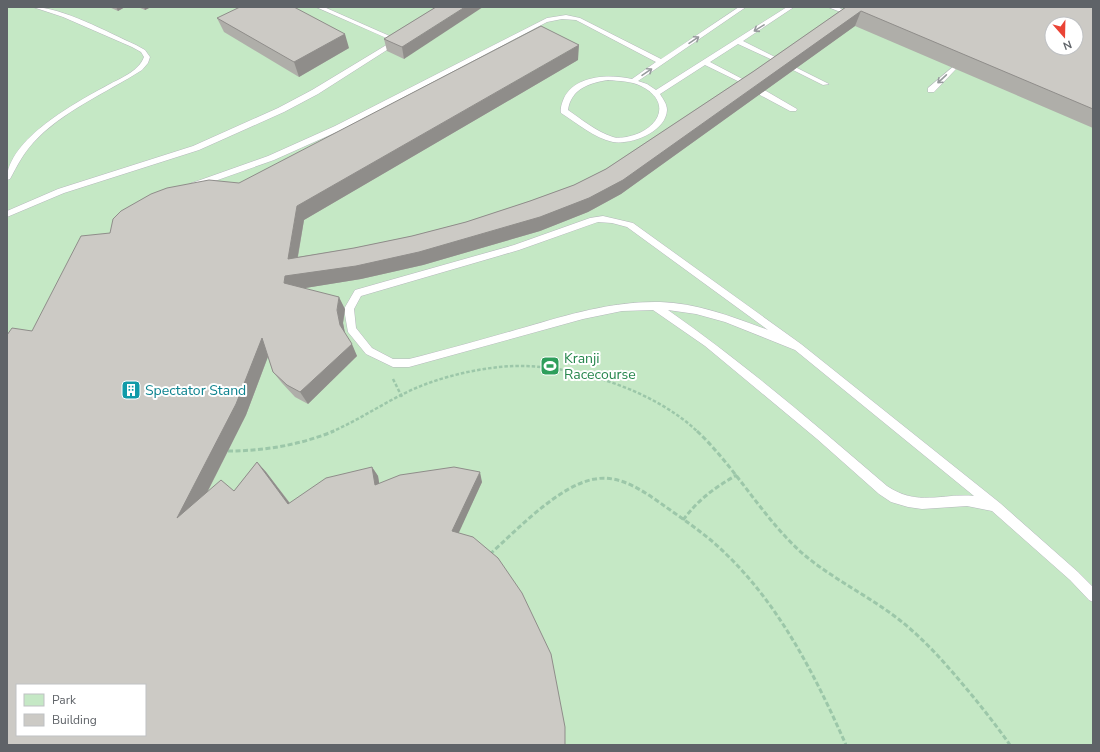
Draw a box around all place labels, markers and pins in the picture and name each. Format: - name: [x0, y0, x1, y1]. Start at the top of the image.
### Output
- place label: Kranji Racecourse: [564, 349, 636, 384]
- sports icon: Kranji Racecourse: [539, 355, 561, 377]
- building icon: Spectator Stand: [120, 379, 142, 401]
- place label: Spectator Stand: [145, 381, 246, 400]

